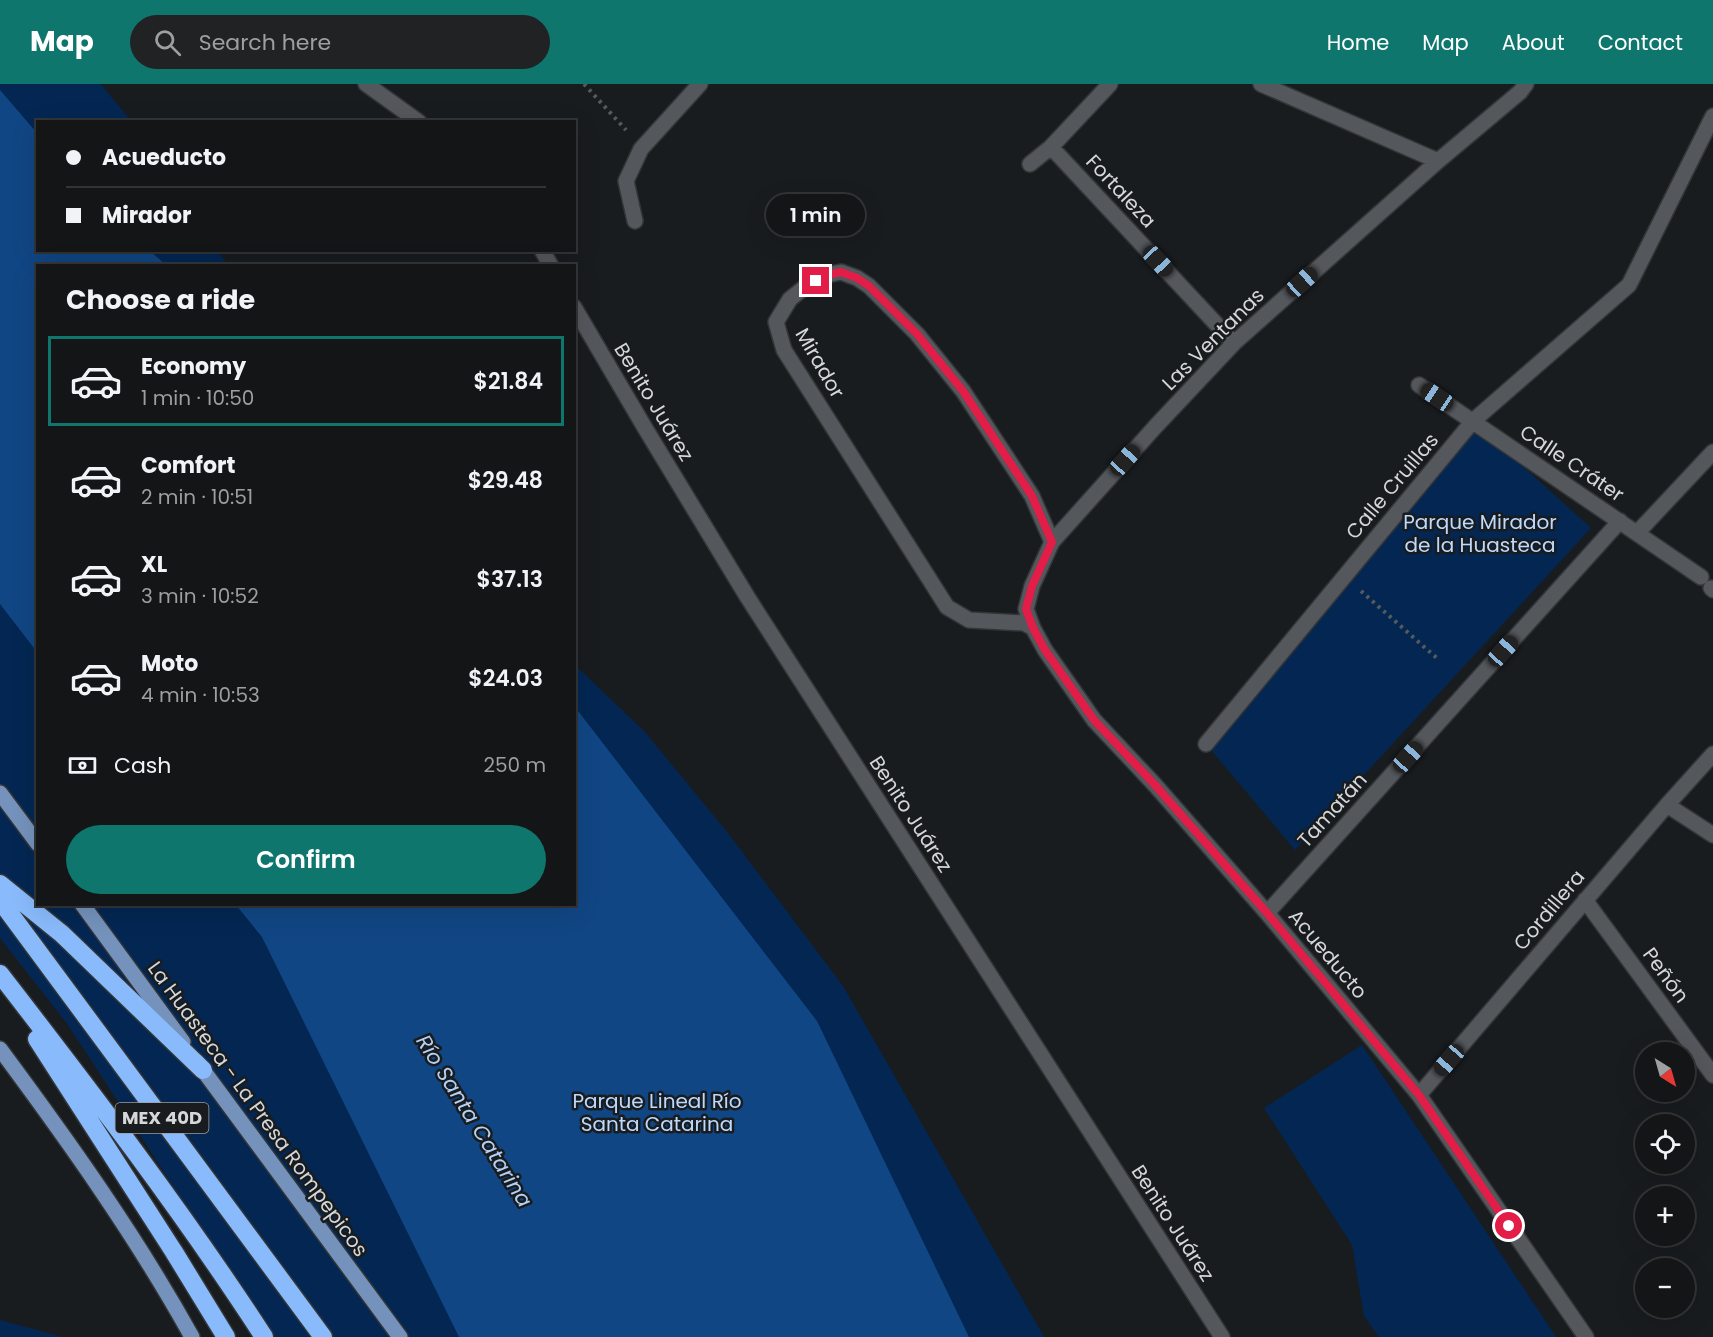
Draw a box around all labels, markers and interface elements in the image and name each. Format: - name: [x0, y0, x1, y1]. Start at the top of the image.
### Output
- search box: [130, 15, 550, 69]
- text: Map: [30, 22, 94, 61]
- icon: search: [151, 26, 184, 59]
- text: Search here: [199, 27, 331, 58]
- text: Home: [1327, 28, 1389, 57]
- text: Map: [1422, 28, 1469, 57]
- text: About: [1502, 28, 1565, 57]
- text: Contact: [1598, 28, 1683, 57]
- text: Acueducto: [102, 142, 226, 173]
- street label: Fortaleza: [1080, 148, 1162, 234]
- callout: 1 min: [766, 194, 866, 236]
- text: Mirador: [102, 200, 191, 231]
- text: 1 min: [790, 201, 841, 229]
- car: [1139, 242, 1177, 280]
- car: [1283, 263, 1321, 301]
- route end: [802, 267, 829, 294]
- text: Choose a ride: [66, 281, 255, 318]
- street label: Las Ventanas: [1156, 282, 1270, 396]
- street label: Mirador: [789, 323, 851, 403]
- street label: Benito Juárez: [608, 337, 700, 467]
- text: Economy: [141, 351, 246, 382]
- icon: car: [69, 354, 123, 408]
- text: $21.84: [474, 366, 543, 397]
- car: [1417, 379, 1457, 415]
- text: 1 min · 10:50: [141, 384, 254, 412]
- street label: Calle Cráter: [1514, 418, 1630, 508]
- street label: Calle Cruillas: [1339, 427, 1445, 545]
- car: [1106, 441, 1144, 479]
- text: Comfort: [141, 450, 235, 481]
- icon: car: [69, 453, 123, 507]
- text: $29.48: [468, 465, 543, 496]
- text: 2 min · 10:51: [141, 483, 253, 511]
- park label: Parque Mirador de la Huasteca: [1403, 508, 1557, 559]
- text: XL: [141, 549, 167, 580]
- icon: car: [69, 552, 123, 606]
- text: $37.13: [477, 564, 543, 595]
- text: 3 min · 10:52: [141, 582, 259, 610]
- car: [1484, 632, 1522, 670]
- text: Moto: [141, 648, 198, 679]
- icon: car: [69, 651, 123, 705]
- text: $24.03: [468, 663, 543, 694]
- text: 4 min · 10:53: [141, 681, 260, 709]
- car: [1389, 738, 1427, 776]
- icon: cash: [66, 749, 99, 782]
- text: Cash: [114, 750, 171, 781]
- street label: Benito Juárez: [863, 750, 959, 878]
- text: 250 m: [483, 751, 546, 779]
- street label: Tamatán: [1291, 766, 1373, 854]
- button: Confirm: [66, 825, 546, 894]
- street label: Cordillera: [1507, 864, 1591, 956]
- street label: Acueducto: [1282, 903, 1374, 1005]
- street label: Peñón: [1636, 942, 1696, 1008]
- street label: La Huasteca - La Presa Rompepicos: [141, 956, 375, 1262]
- water label: Río Santa Catarina: [410, 1029, 539, 1213]
- car: [1430, 1041, 1468, 1079]
- north arrow: [1635, 1042, 1695, 1102]
- map controls: [1635, 1042, 1695, 1318]
- park label: Parque Lineal Río Santa Catarina: [572, 1087, 742, 1138]
- road number: MEX 40D: [116, 1103, 208, 1133]
- button: locate: [1635, 1114, 1695, 1174]
- street label: Benito Juárez: [1125, 1159, 1221, 1287]
- button: +: [1635, 1186, 1695, 1246]
- route start: [1495, 1212, 1522, 1239]
- button: −: [1635, 1258, 1695, 1318]

